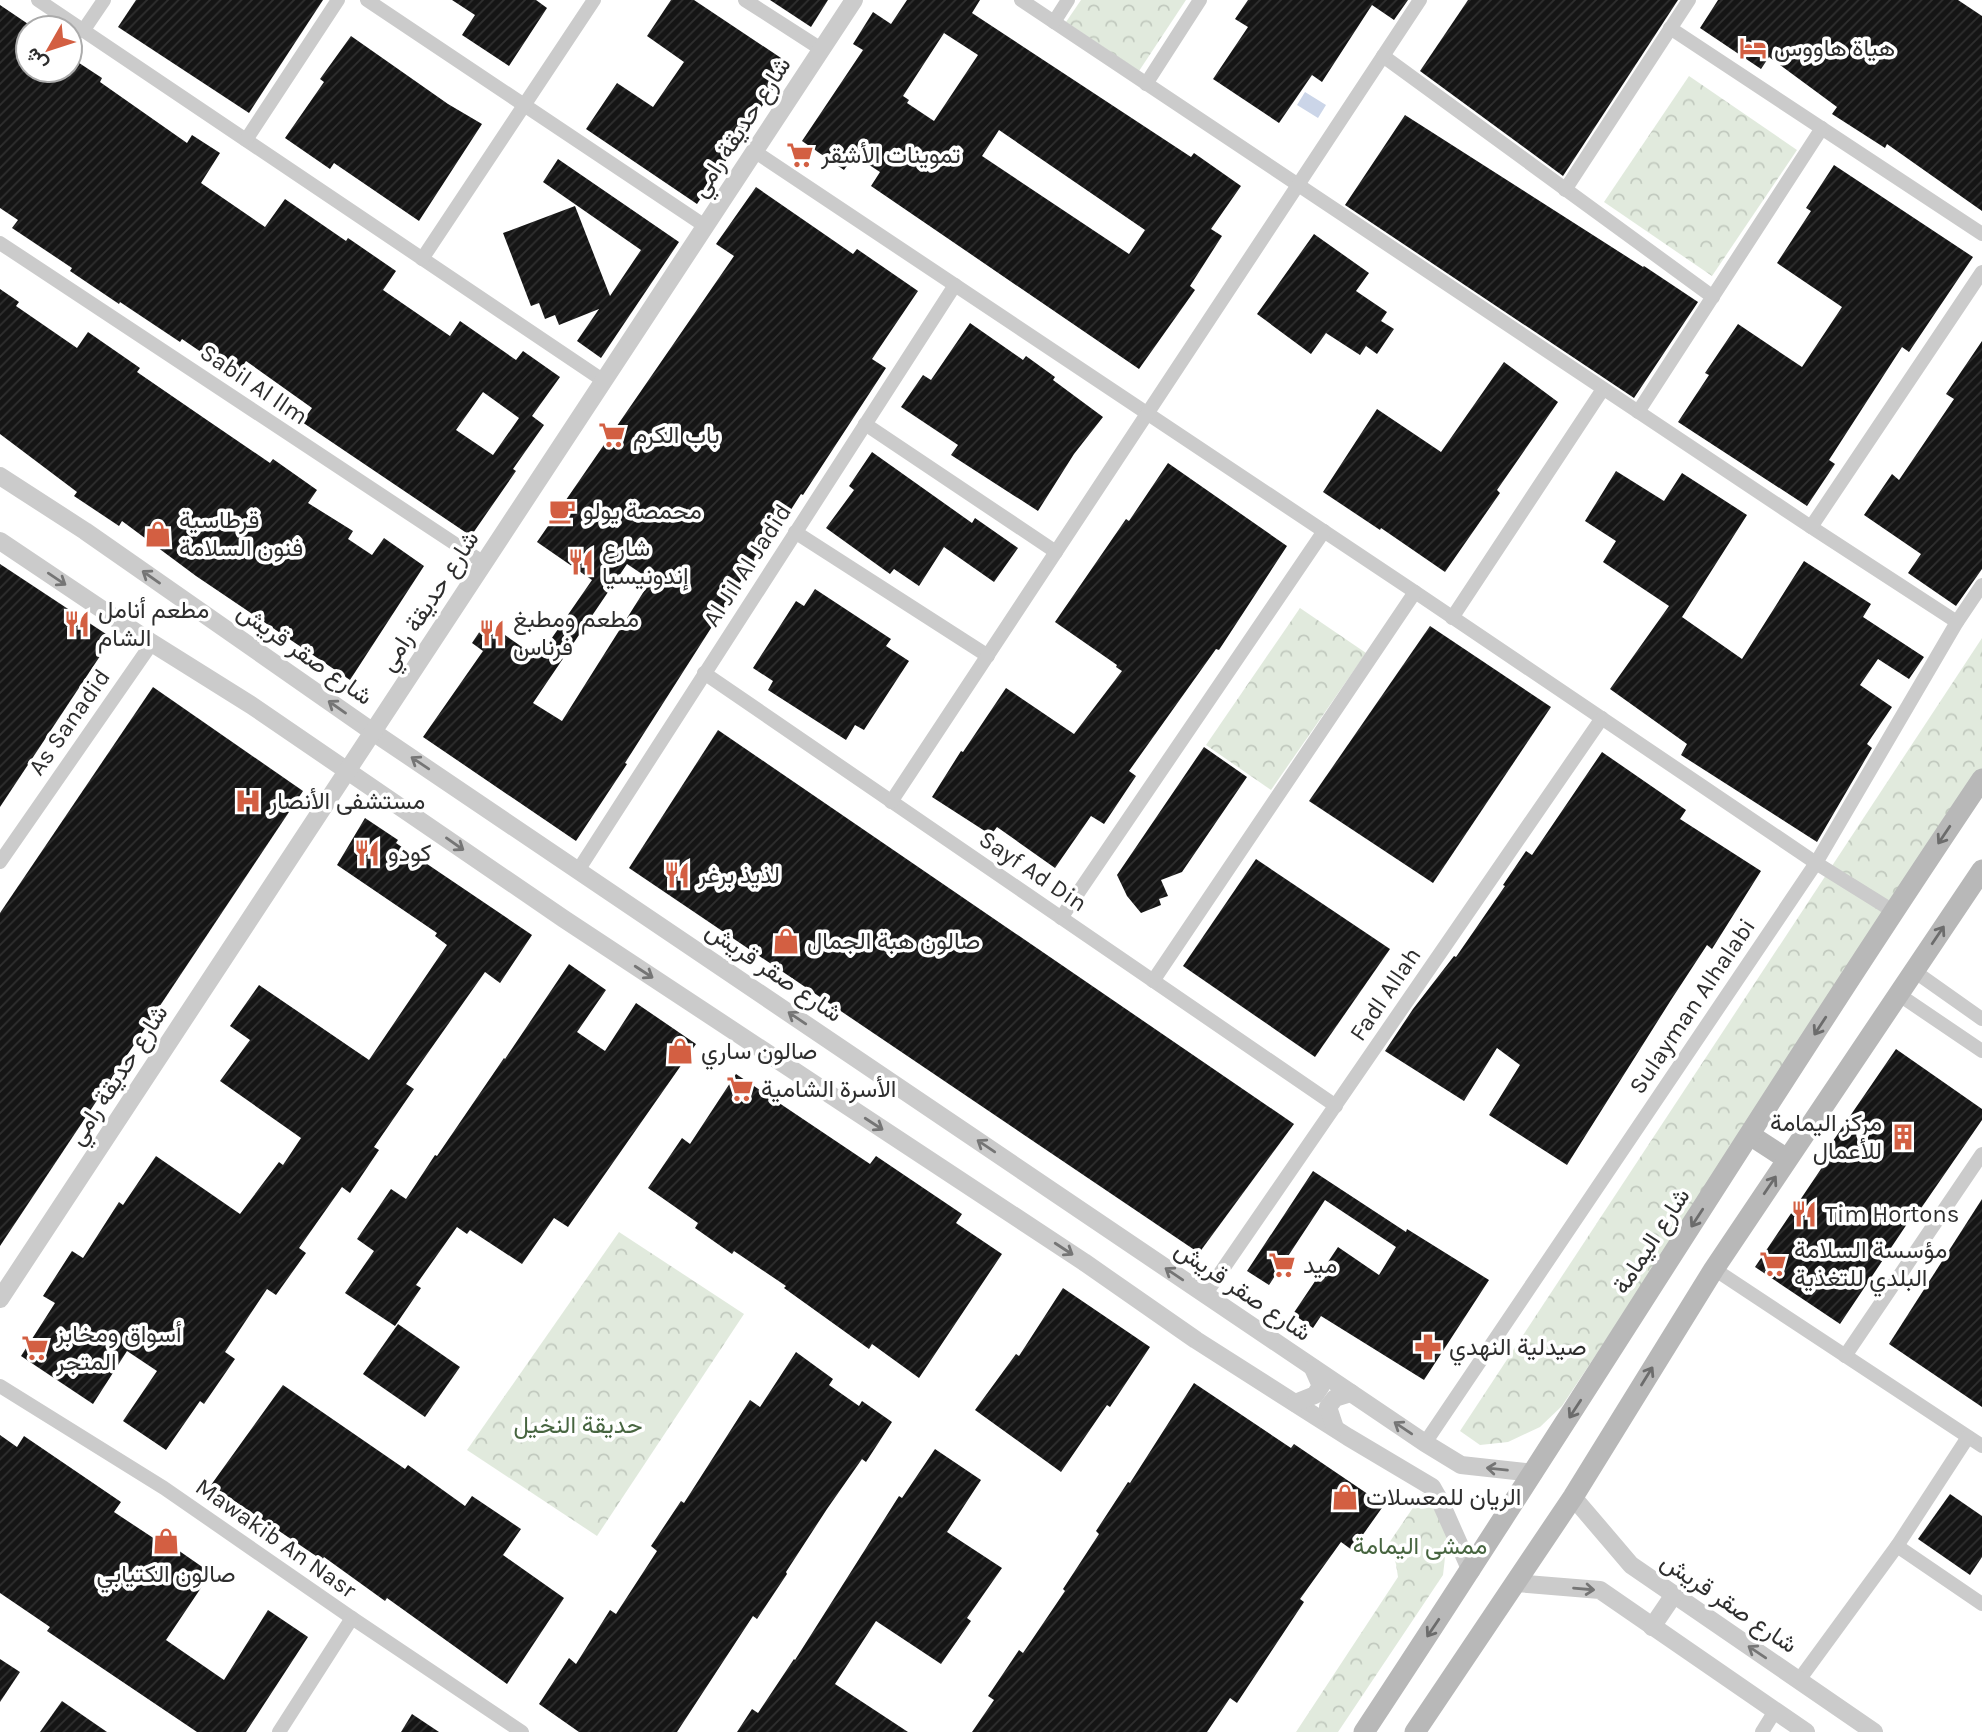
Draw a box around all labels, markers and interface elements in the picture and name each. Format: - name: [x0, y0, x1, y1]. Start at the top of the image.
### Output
- north arrow: [14, 14, 84, 84]
- hotel icon: هياة هاووس: [1738, 33, 1768, 63]
- place label: هياة هاووس: [1774, 34, 1895, 63]
- text: ش: [21, 43, 52, 75]
- street label: شارع حديقة رامي: [685, 52, 801, 205]
- supermarket icon: تموينات الأشقر: [785, 140, 815, 170]
- place label: تموينات الأشقر: [820, 141, 961, 170]
- street label: Sabil Al llm: [195, 338, 313, 430]
- supermarket icon: باب الكرم: [597, 420, 627, 450]
- place label: باب الكرم: [633, 421, 719, 451]
- cafe icon: محمصة يولو: [547, 496, 577, 526]
- place label: محمصة يولو: [583, 497, 702, 526]
- street label: Al Jil Al Jadid: [697, 499, 797, 631]
- place label: قرطاسية فنون السلامة: [179, 506, 303, 563]
- shop icon: قرطاسية فنون السلامة: [143, 519, 173, 549]
- street label: شارع حديقة رامي: [373, 526, 489, 679]
- place label: شارع إندونيسيا: [602, 534, 689, 591]
- restaurant icon: شارع إندونيسيا: [566, 547, 596, 577]
- one-way arrow: [142, 570, 161, 584]
- one-way arrow: [47, 572, 66, 587]
- place label: مطعم أنامل الشام: [98, 596, 209, 654]
- street label: شارع صقر قريش: [231, 597, 378, 713]
- place label: مطعم ومطبغ فرناس: [513, 605, 639, 662]
- restaurant icon: مطعم أنامل الشام: [62, 609, 92, 639]
- restaurant icon: مطعم ومطبغ فرناس: [477, 618, 507, 648]
- street label: As Sanadid: [22, 664, 116, 780]
- one-way arrow: [328, 700, 347, 714]
- one-way arrow: [411, 756, 430, 770]
- hospital icon: مستشفى الأنصار: [233, 786, 263, 816]
- place label: مستشفى الأنصار: [268, 787, 425, 816]
- street label: Sayf Ad Din: [974, 825, 1092, 917]
- one-way arrow: [1937, 825, 1951, 844]
- one-way arrow: [445, 837, 465, 851]
- restaurant icon: كودو: [352, 838, 382, 868]
- place label: كودو: [388, 839, 431, 868]
- restaurant icon: لذيذ برغر: [662, 860, 692, 890]
- place label: لذيذ برغر: [697, 861, 780, 890]
- street label: Sulayman Alhalabi: [1623, 913, 1761, 1099]
- street label: شارع صقر قريش: [699, 916, 847, 1030]
- shop icon: صالون هبة الجمال: [771, 926, 801, 956]
- one-way arrow: [1931, 926, 1945, 945]
- place label: صالون هبة الجمال: [807, 927, 980, 956]
- street label: Fadl Allah: [1344, 942, 1426, 1046]
- one-way arrow: [633, 965, 653, 979]
- street label: شارع حديقة رامي: [62, 1000, 178, 1153]
- one-way arrow: [788, 1011, 808, 1025]
- one-way arrow: [1812, 1016, 1827, 1035]
- shop icon: صالون ساري: [665, 1036, 695, 1066]
- place label: صالون ساري: [701, 1037, 817, 1070]
- supermarket icon: الأسرة الشامية: [725, 1074, 755, 1104]
- place label: الأسرة الشامية: [761, 1075, 896, 1104]
- place label: مركز اليمامة للأعمال: [1770, 1109, 1882, 1165]
- one-way arrow: [864, 1117, 884, 1131]
- building icon: مركز اليمامة للأعمال: [1888, 1122, 1918, 1152]
- one-way arrow: [976, 1139, 996, 1153]
- one-way arrow: [1763, 1176, 1777, 1195]
- street label: شارع اليمامة: [1606, 1183, 1697, 1300]
- restaurant icon: Tim Hortons: [1789, 1199, 1819, 1229]
- place label: Tim Hortons: [1825, 1200, 1959, 1228]
- one-way arrow: [1690, 1207, 1704, 1227]
- street label: شارع صقر قريش: [1168, 1235, 1316, 1349]
- place label: مؤسسة السلامة البلدي للتغذية: [1794, 1236, 1947, 1297]
- one-way arrow: [1054, 1242, 1074, 1256]
- supermarket icon: مؤسسة السلامة البلدي للتغذية: [1758, 1249, 1788, 1279]
- supermarket icon: ميد: [1267, 1250, 1297, 1280]
- place label: ميد: [1303, 1251, 1337, 1279]
- one-way arrow: [1164, 1267, 1184, 1281]
- place label: أسواق ومخابز المتجر: [55, 1320, 182, 1377]
- pharmacy icon: صيدلية النهدي: [1413, 1332, 1443, 1362]
- supermarket icon: أسواق ومخابز المتجر: [20, 1333, 50, 1363]
- place label: صيدلية النهدي: [1449, 1333, 1587, 1366]
- one-way arrow: [1641, 1367, 1655, 1387]
- one-way arrow: [1567, 1399, 1581, 1419]
- park label: حديقة النخيل: [514, 1411, 642, 1439]
- one-way arrow: [1394, 1421, 1413, 1436]
- one-way arrow: [1487, 1462, 1509, 1475]
- street label: Mawakib An Nasr: [190, 1472, 362, 1604]
- shop icon: الريان للمعسلات: [1330, 1482, 1360, 1512]
- place label: الريان للمعسلات: [1366, 1483, 1521, 1512]
- shop icon: صالون الكتيابي: [151, 1526, 181, 1556]
- park label: ممشى اليمامة: [1353, 1532, 1487, 1560]
- street label: شارع صقر قريش: [1654, 1547, 1802, 1661]
- place label: صالون الكتيابي: [96, 1560, 236, 1593]
- one-way arrow: [1572, 1583, 1595, 1596]
- one-way arrow: [1426, 1617, 1440, 1637]
- one-way arrow: [1748, 1645, 1767, 1659]

